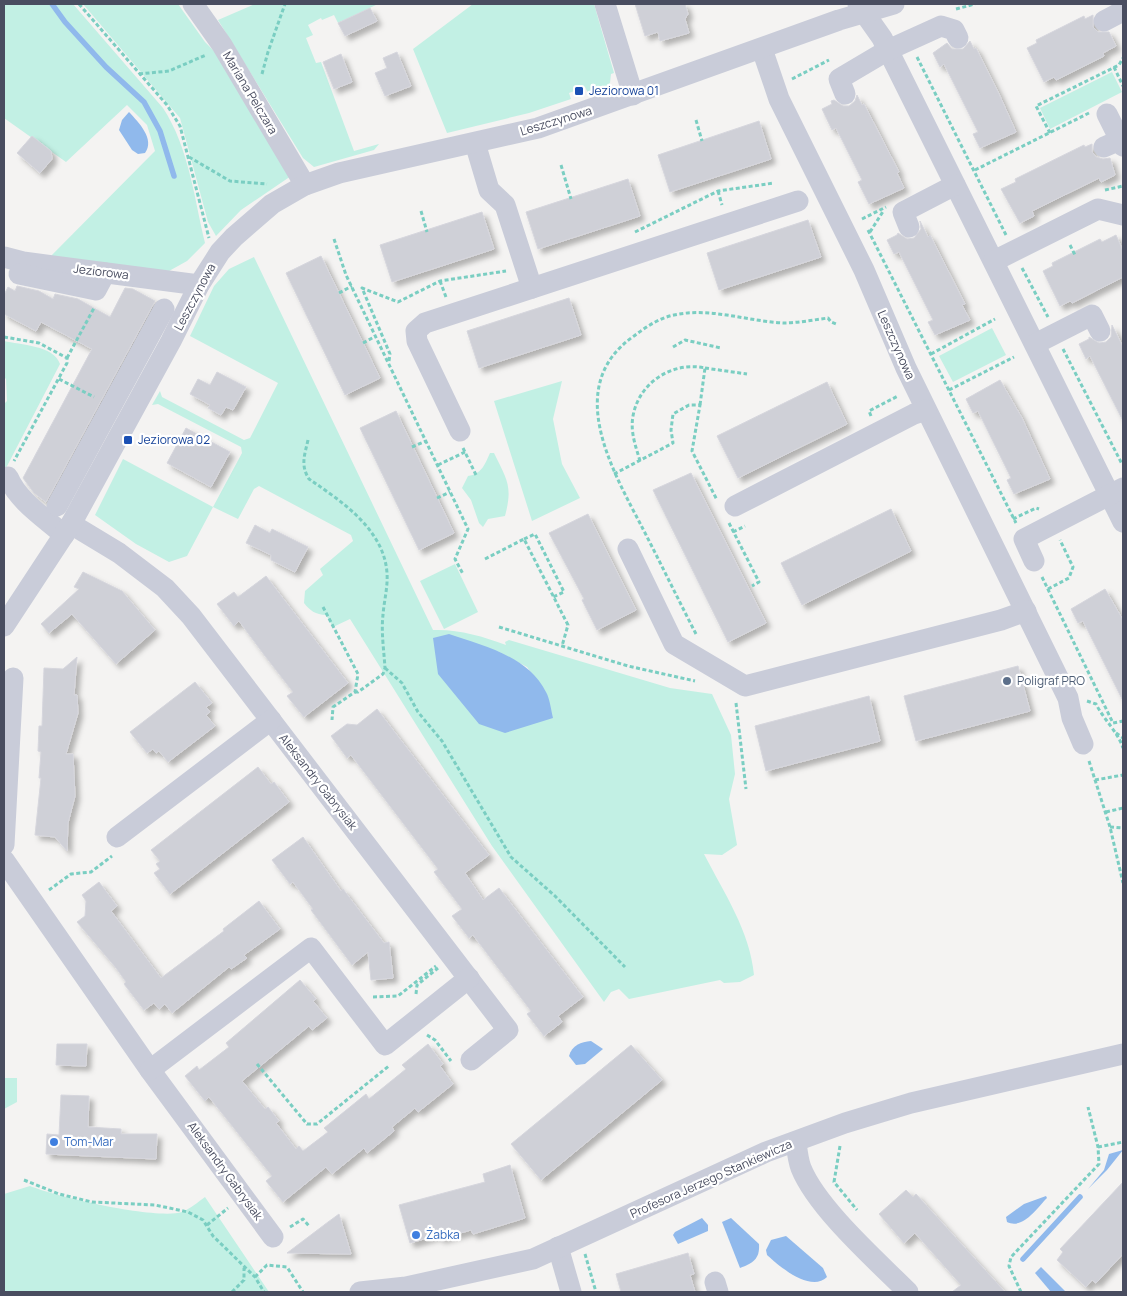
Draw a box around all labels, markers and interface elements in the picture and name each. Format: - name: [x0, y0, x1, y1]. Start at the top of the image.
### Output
- street label: Mariana Pelczara: [219, 48, 282, 137]
- place label: Jeziorowa 01: [589, 82, 659, 99]
- marker: Jeziorowa 01: [573, 85, 585, 97]
- street label: Leszczynowa: [518, 102, 594, 139]
- street label: Jeziorowa: [73, 260, 130, 283]
- street label: Leszczynowa: [170, 260, 219, 333]
- street label: Leszczynowa: [874, 308, 919, 382]
- place label: Jeziorowa 02: [138, 431, 210, 448]
- marker: Jeziorowa 02: [122, 434, 134, 446]
- place label: Poligraf PRO: [1017, 672, 1085, 689]
- marker: Poligraf PRO: [1001, 675, 1013, 687]
- street label: Aleksandry Gabrysiak: [275, 730, 362, 834]
- street label: Aleksandry Gabrysiak: [184, 1118, 268, 1224]
- place label: Tom-Mar: [64, 1133, 114, 1150]
- street label: Profesora Jerzego Stankiewicza: [627, 1135, 794, 1222]
- marker: Tom-Mar: [48, 1136, 60, 1148]
- place label: Żabka: [426, 1226, 460, 1243]
- marker: Żabka: [410, 1229, 422, 1241]

